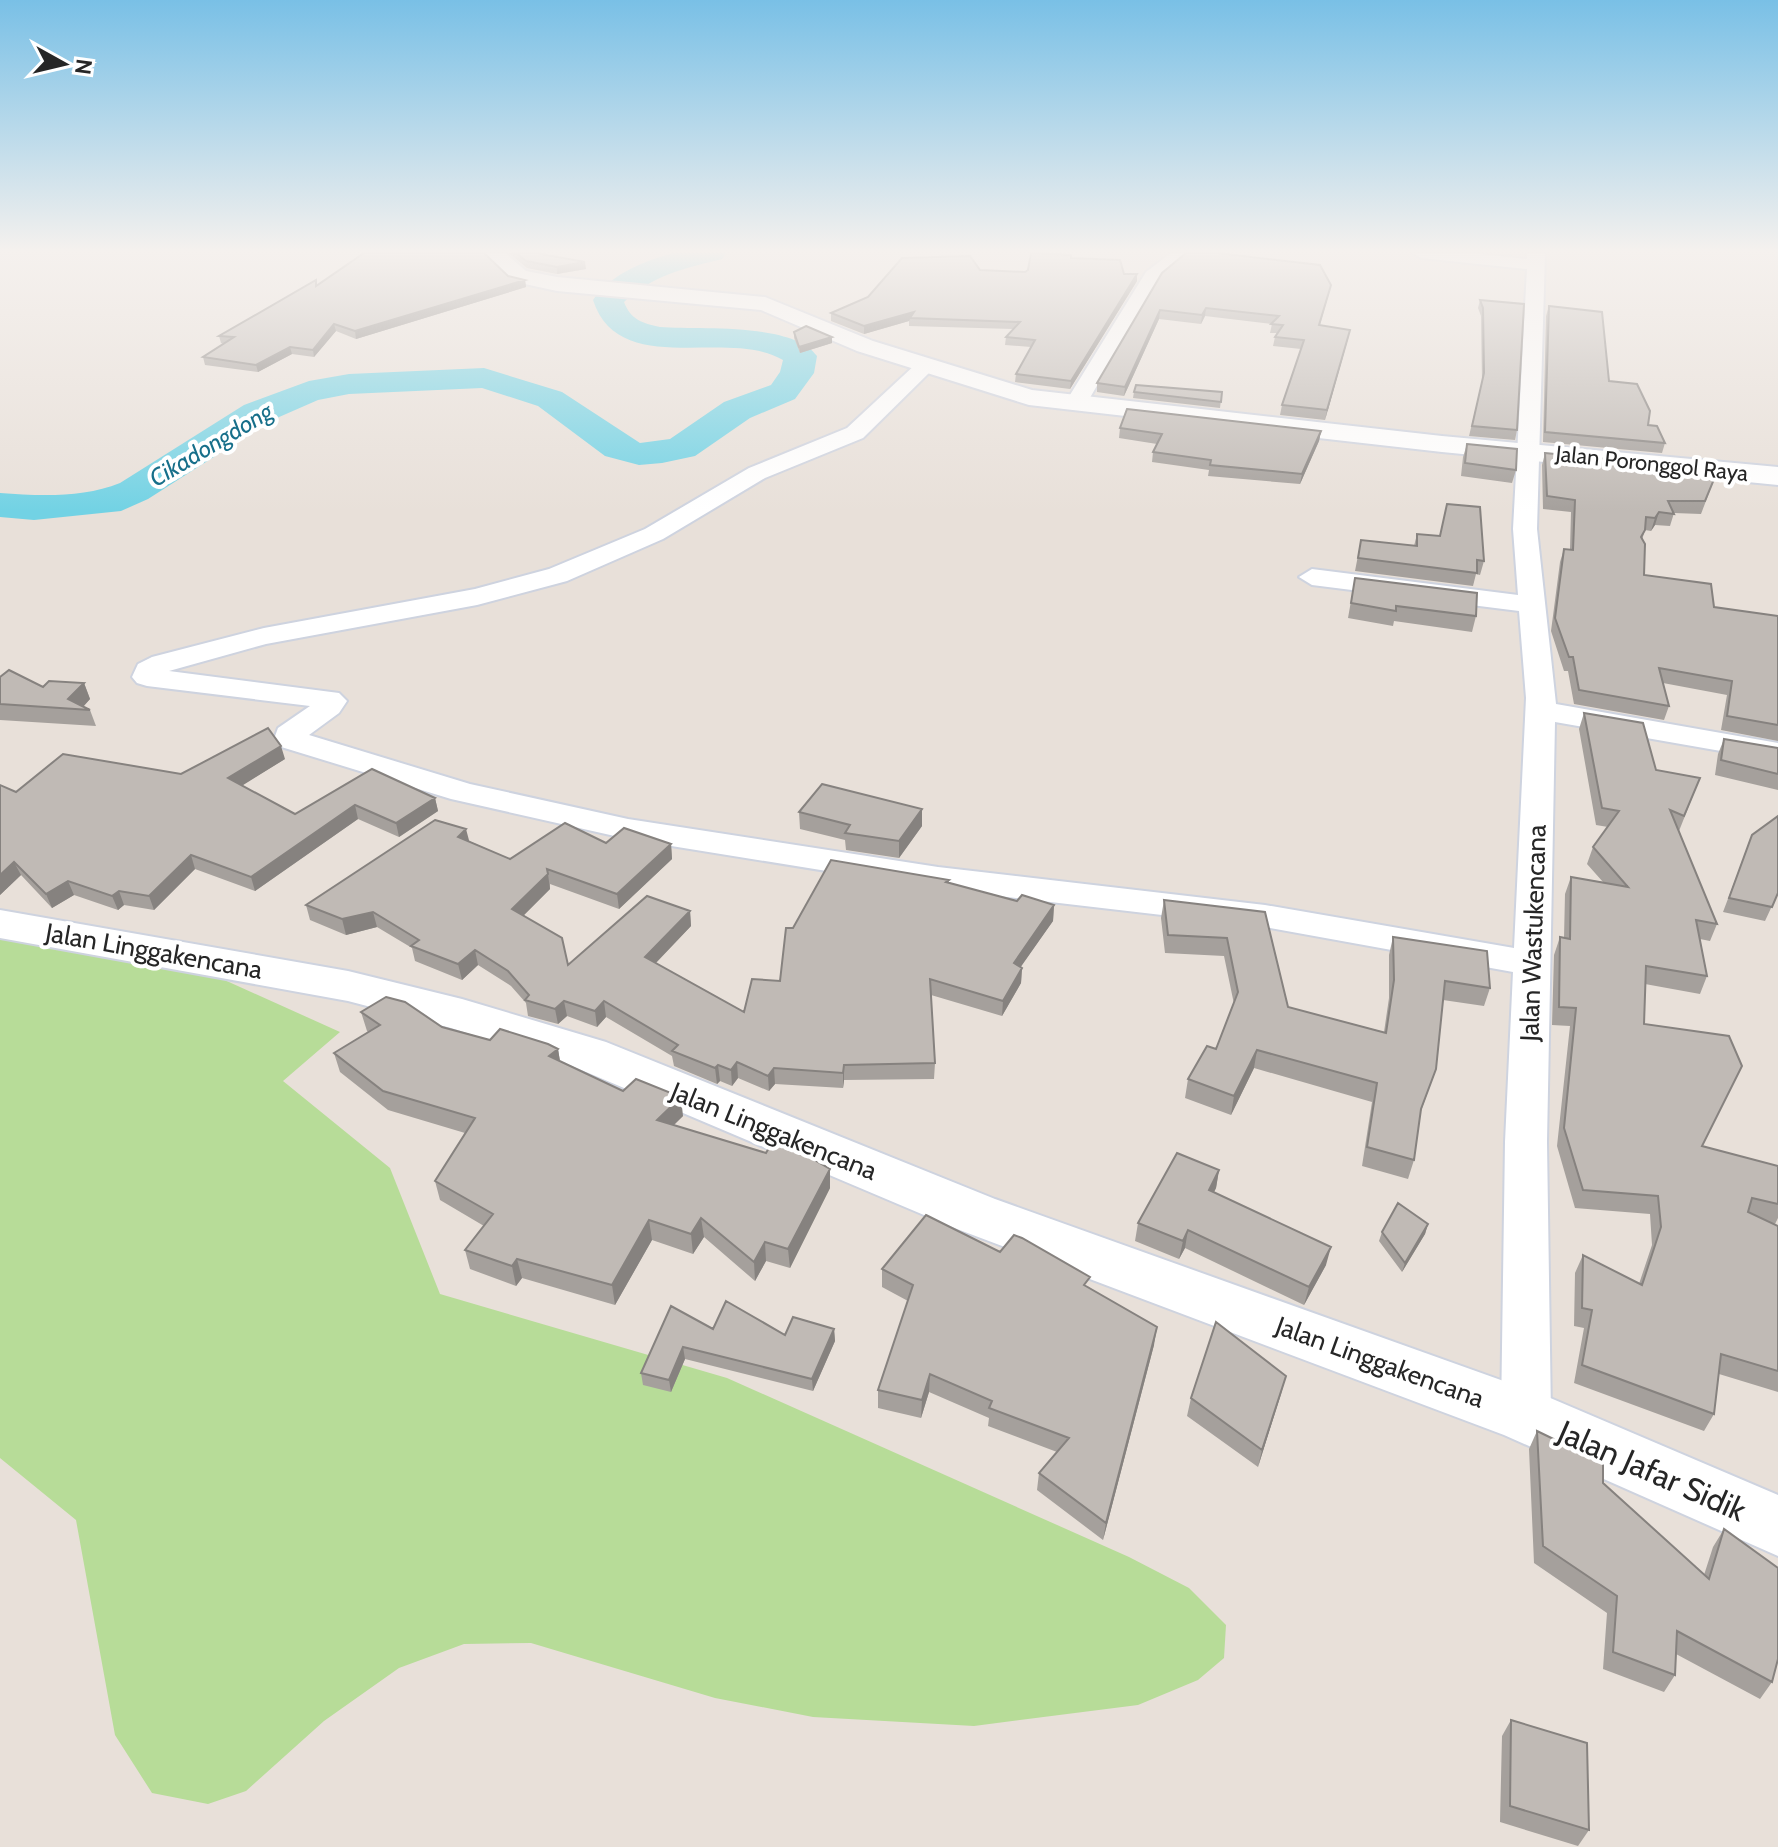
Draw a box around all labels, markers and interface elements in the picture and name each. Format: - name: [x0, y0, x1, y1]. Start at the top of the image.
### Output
- north arrow: [24, 24, 104, 104]
- text: N: [69, 57, 98, 76]
- water label: Cikadongdong: [144, 396, 279, 493]
- street label: Jalan Poronggol Raya: [1553, 440, 1750, 487]
- street label: Jalan Wastukencana: [1513, 823, 1553, 1043]
- street label: Jalan Linggakencana: [42, 916, 265, 986]
- street label: Jalan Linggakencana: [665, 1075, 882, 1187]
- street label: Jalan Linggakencana: [1270, 1309, 1489, 1415]
- street label: Jalan Jafar Sidik: [1551, 1411, 1753, 1530]

